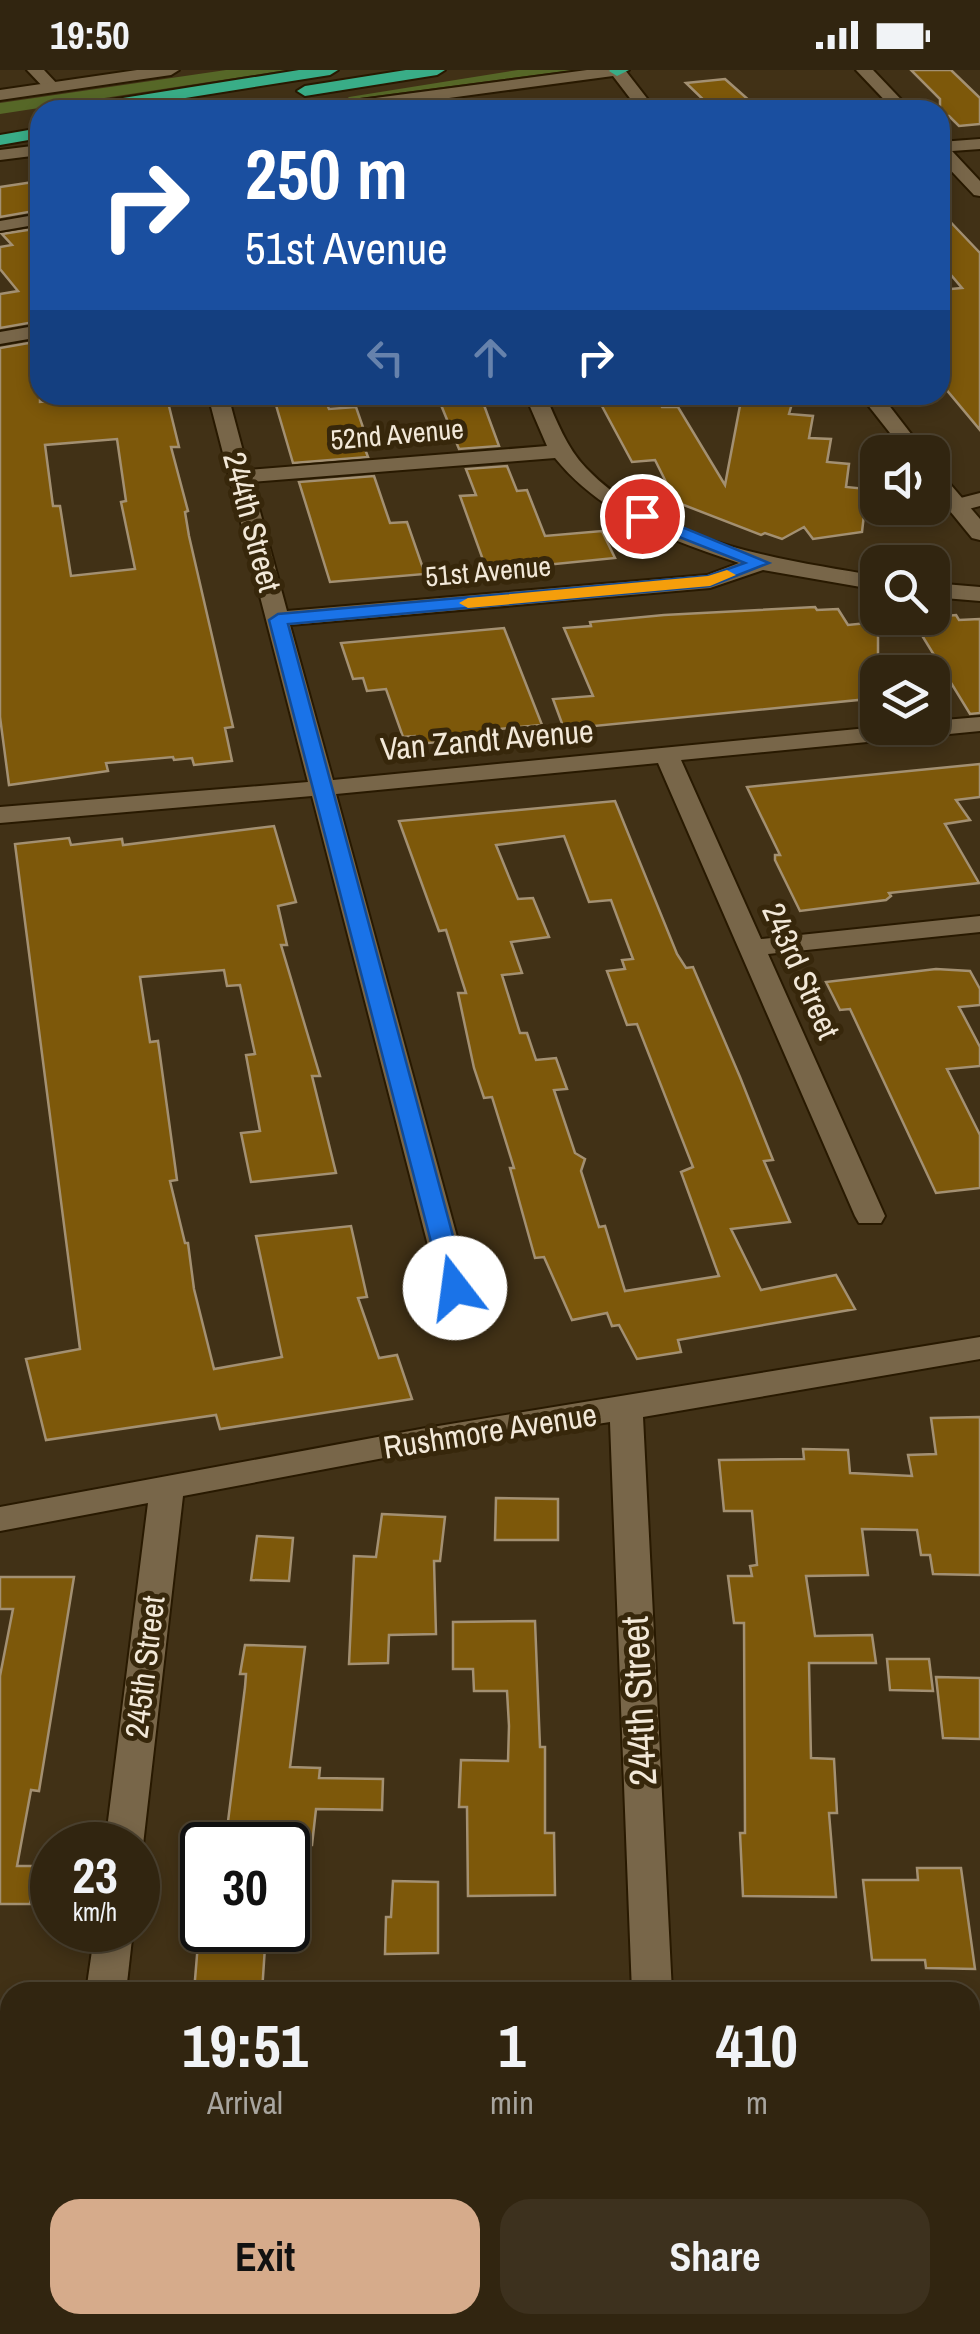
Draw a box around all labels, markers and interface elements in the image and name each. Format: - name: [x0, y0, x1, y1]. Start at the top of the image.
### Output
- text: 19:50: [50, 10, 130, 61]
- text: 250 m: [245, 127, 408, 221]
- icon: right: [80, 140, 210, 270]
- text: 51st Avenue: [245, 217, 448, 278]
- icon: left: [358, 330, 413, 385]
- icon: ahead: [463, 330, 518, 385]
- icon: right: [568, 330, 623, 385]
- street label: 52nd Avenue: [329, 409, 465, 459]
- map controls: [860, 435, 950, 745]
- button: sound: [860, 435, 950, 525]
- street label: 244th Street: [213, 447, 292, 596]
- pin: [600, 474, 685, 559]
- icon: arrive: [615, 489, 670, 544]
- button: search: [860, 545, 950, 635]
- street label: 51st Avenue: [424, 547, 552, 595]
- button: layers: [860, 655, 950, 745]
- street label: Van Zandt Avenue: [379, 709, 595, 770]
- street label: 243rd Street: [752, 896, 850, 1046]
- position arrow: [403, 1236, 507, 1340]
- street label: Rushmore Avenue: [380, 1392, 600, 1469]
- street label: 245th Street: [114, 1593, 175, 1741]
- street label: 244th Street: [609, 1615, 668, 1787]
- speed limit sign: 30: [180, 1822, 310, 1952]
- text: 23: [72, 1841, 118, 1909]
- text: km/h: [73, 1895, 117, 1929]
- text: 19:51: [182, 2005, 308, 2086]
- text: 1: [498, 2005, 526, 2086]
- text: 410: [716, 2005, 798, 2086]
- text: Arrival: [207, 2081, 283, 2124]
- text: min: [490, 2081, 534, 2124]
- text: m: [746, 2081, 768, 2124]
- button: Exit: [50, 2199, 480, 2314]
- button: Share: [500, 2199, 930, 2314]

